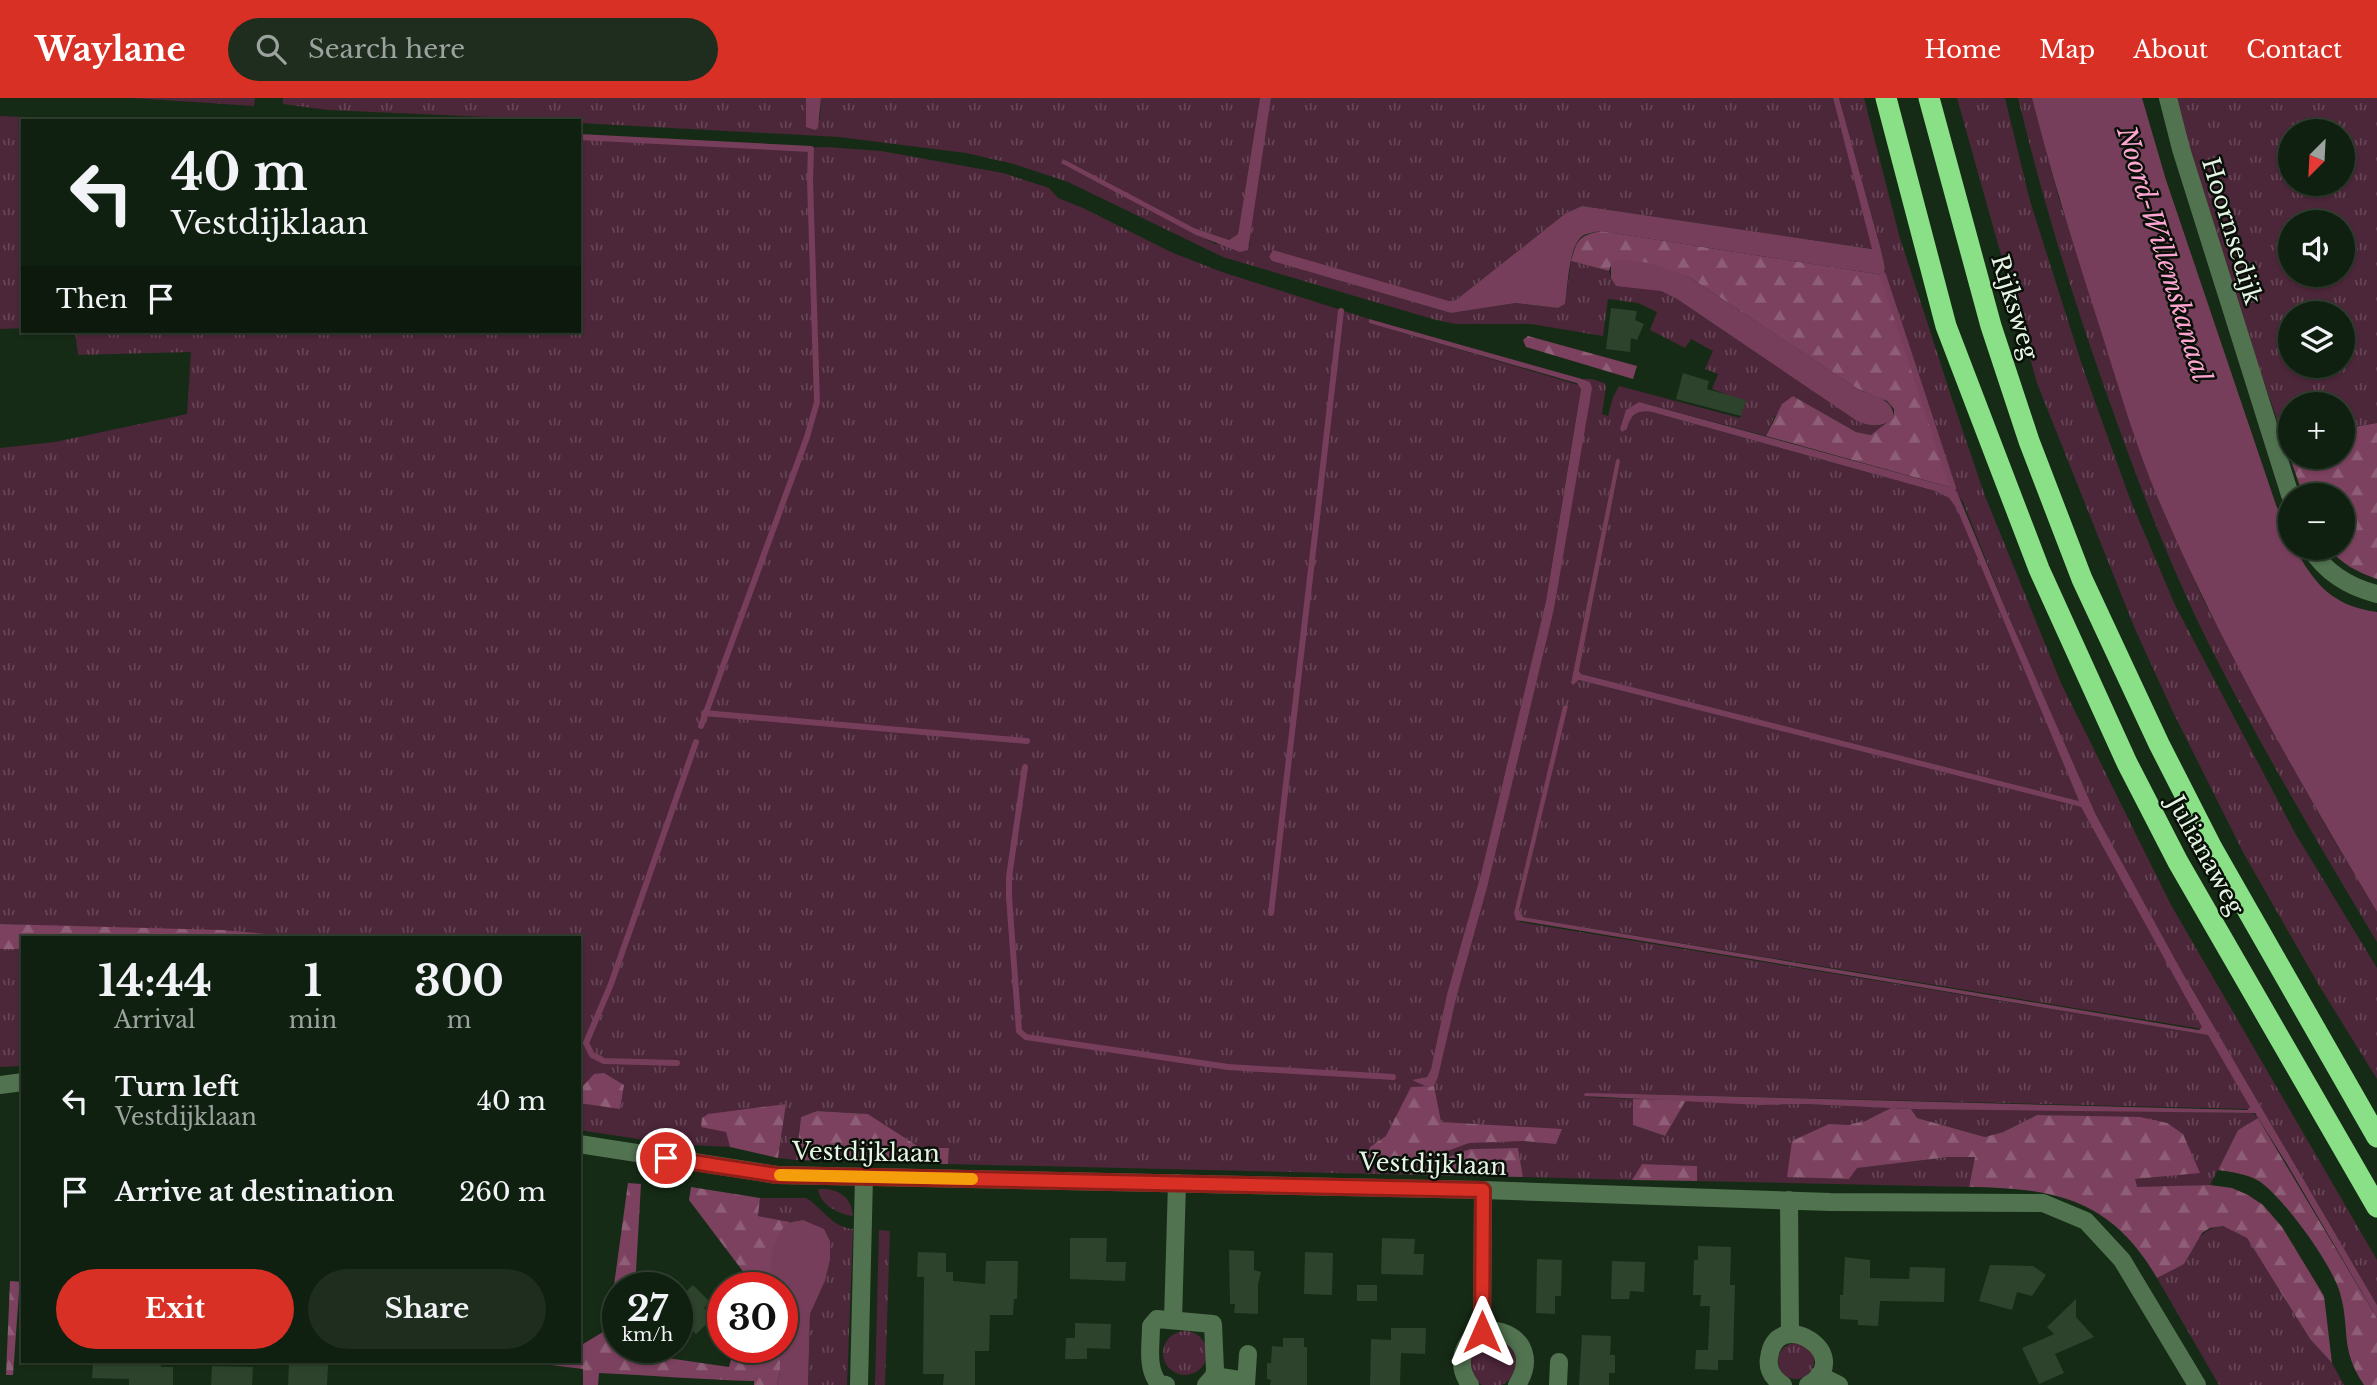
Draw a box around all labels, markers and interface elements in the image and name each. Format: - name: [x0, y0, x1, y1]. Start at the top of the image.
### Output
- search box: [228, 18, 718, 81]
- text: Waylane: [35, 29, 186, 70]
- icon: search: [252, 30, 290, 68]
- text: Search here: [308, 33, 465, 65]
- text: Home: [1925, 35, 2001, 64]
- text: Map: [2039, 35, 2095, 64]
- text: About: [2133, 35, 2208, 64]
- text: Contact: [2246, 35, 2342, 64]
- north arrow: [2278, 119, 2356, 196]
- map controls: [2278, 119, 2355, 560]
- water label: Noord-Willemskanaal: [2110, 122, 2218, 386]
- text: 40 m: [171, 142, 308, 203]
- icon: left: [56, 147, 147, 238]
- street label: Hoornsedijk: [2196, 154, 2268, 308]
- text: Vestdijklaan: [171, 203, 368, 243]
- button: sound: [2278, 210, 2355, 287]
- street label: Rijksweg: [1985, 251, 2045, 364]
- icon: arrive: [142, 280, 180, 318]
- text: Then: [56, 283, 128, 315]
- button: layers: [2278, 301, 2355, 378]
- button: +: [2278, 392, 2355, 469]
- button: −: [2278, 483, 2355, 560]
- street label: Julianaweg: [2160, 788, 2251, 920]
- text: 14:44: [98, 955, 212, 1007]
- text: 1: [304, 955, 322, 1007]
- text: 300: [414, 955, 504, 1007]
- text: Arrival: [114, 1006, 196, 1034]
- text: min: [289, 1006, 337, 1034]
- text: m: [447, 1006, 471, 1034]
- text: Turn left: [115, 1071, 239, 1103]
- icon: left: [56, 1082, 94, 1120]
- text: 40 m: [477, 1085, 546, 1117]
- text: Vestdijklaan: [115, 1103, 257, 1131]
- pin: [636, 1128, 696, 1188]
- street label: Vestdijklaan: [791, 1136, 940, 1168]
- icon: arrive: [647, 1139, 685, 1177]
- street label: Vestdijklaan: [1358, 1147, 1507, 1181]
- icon: arrive: [56, 1173, 94, 1211]
- text: Arrive at destination: [115, 1176, 395, 1208]
- text: 260 m: [459, 1176, 546, 1208]
- button: Exit: [56, 1269, 294, 1349]
- button: Share: [308, 1269, 546, 1349]
- speed limit sign: 30: [707, 1272, 798, 1363]
- text: 27: [627, 1287, 668, 1330]
- position arrow: [1445, 1295, 1519, 1369]
- text: km/h: [622, 1324, 673, 1346]

